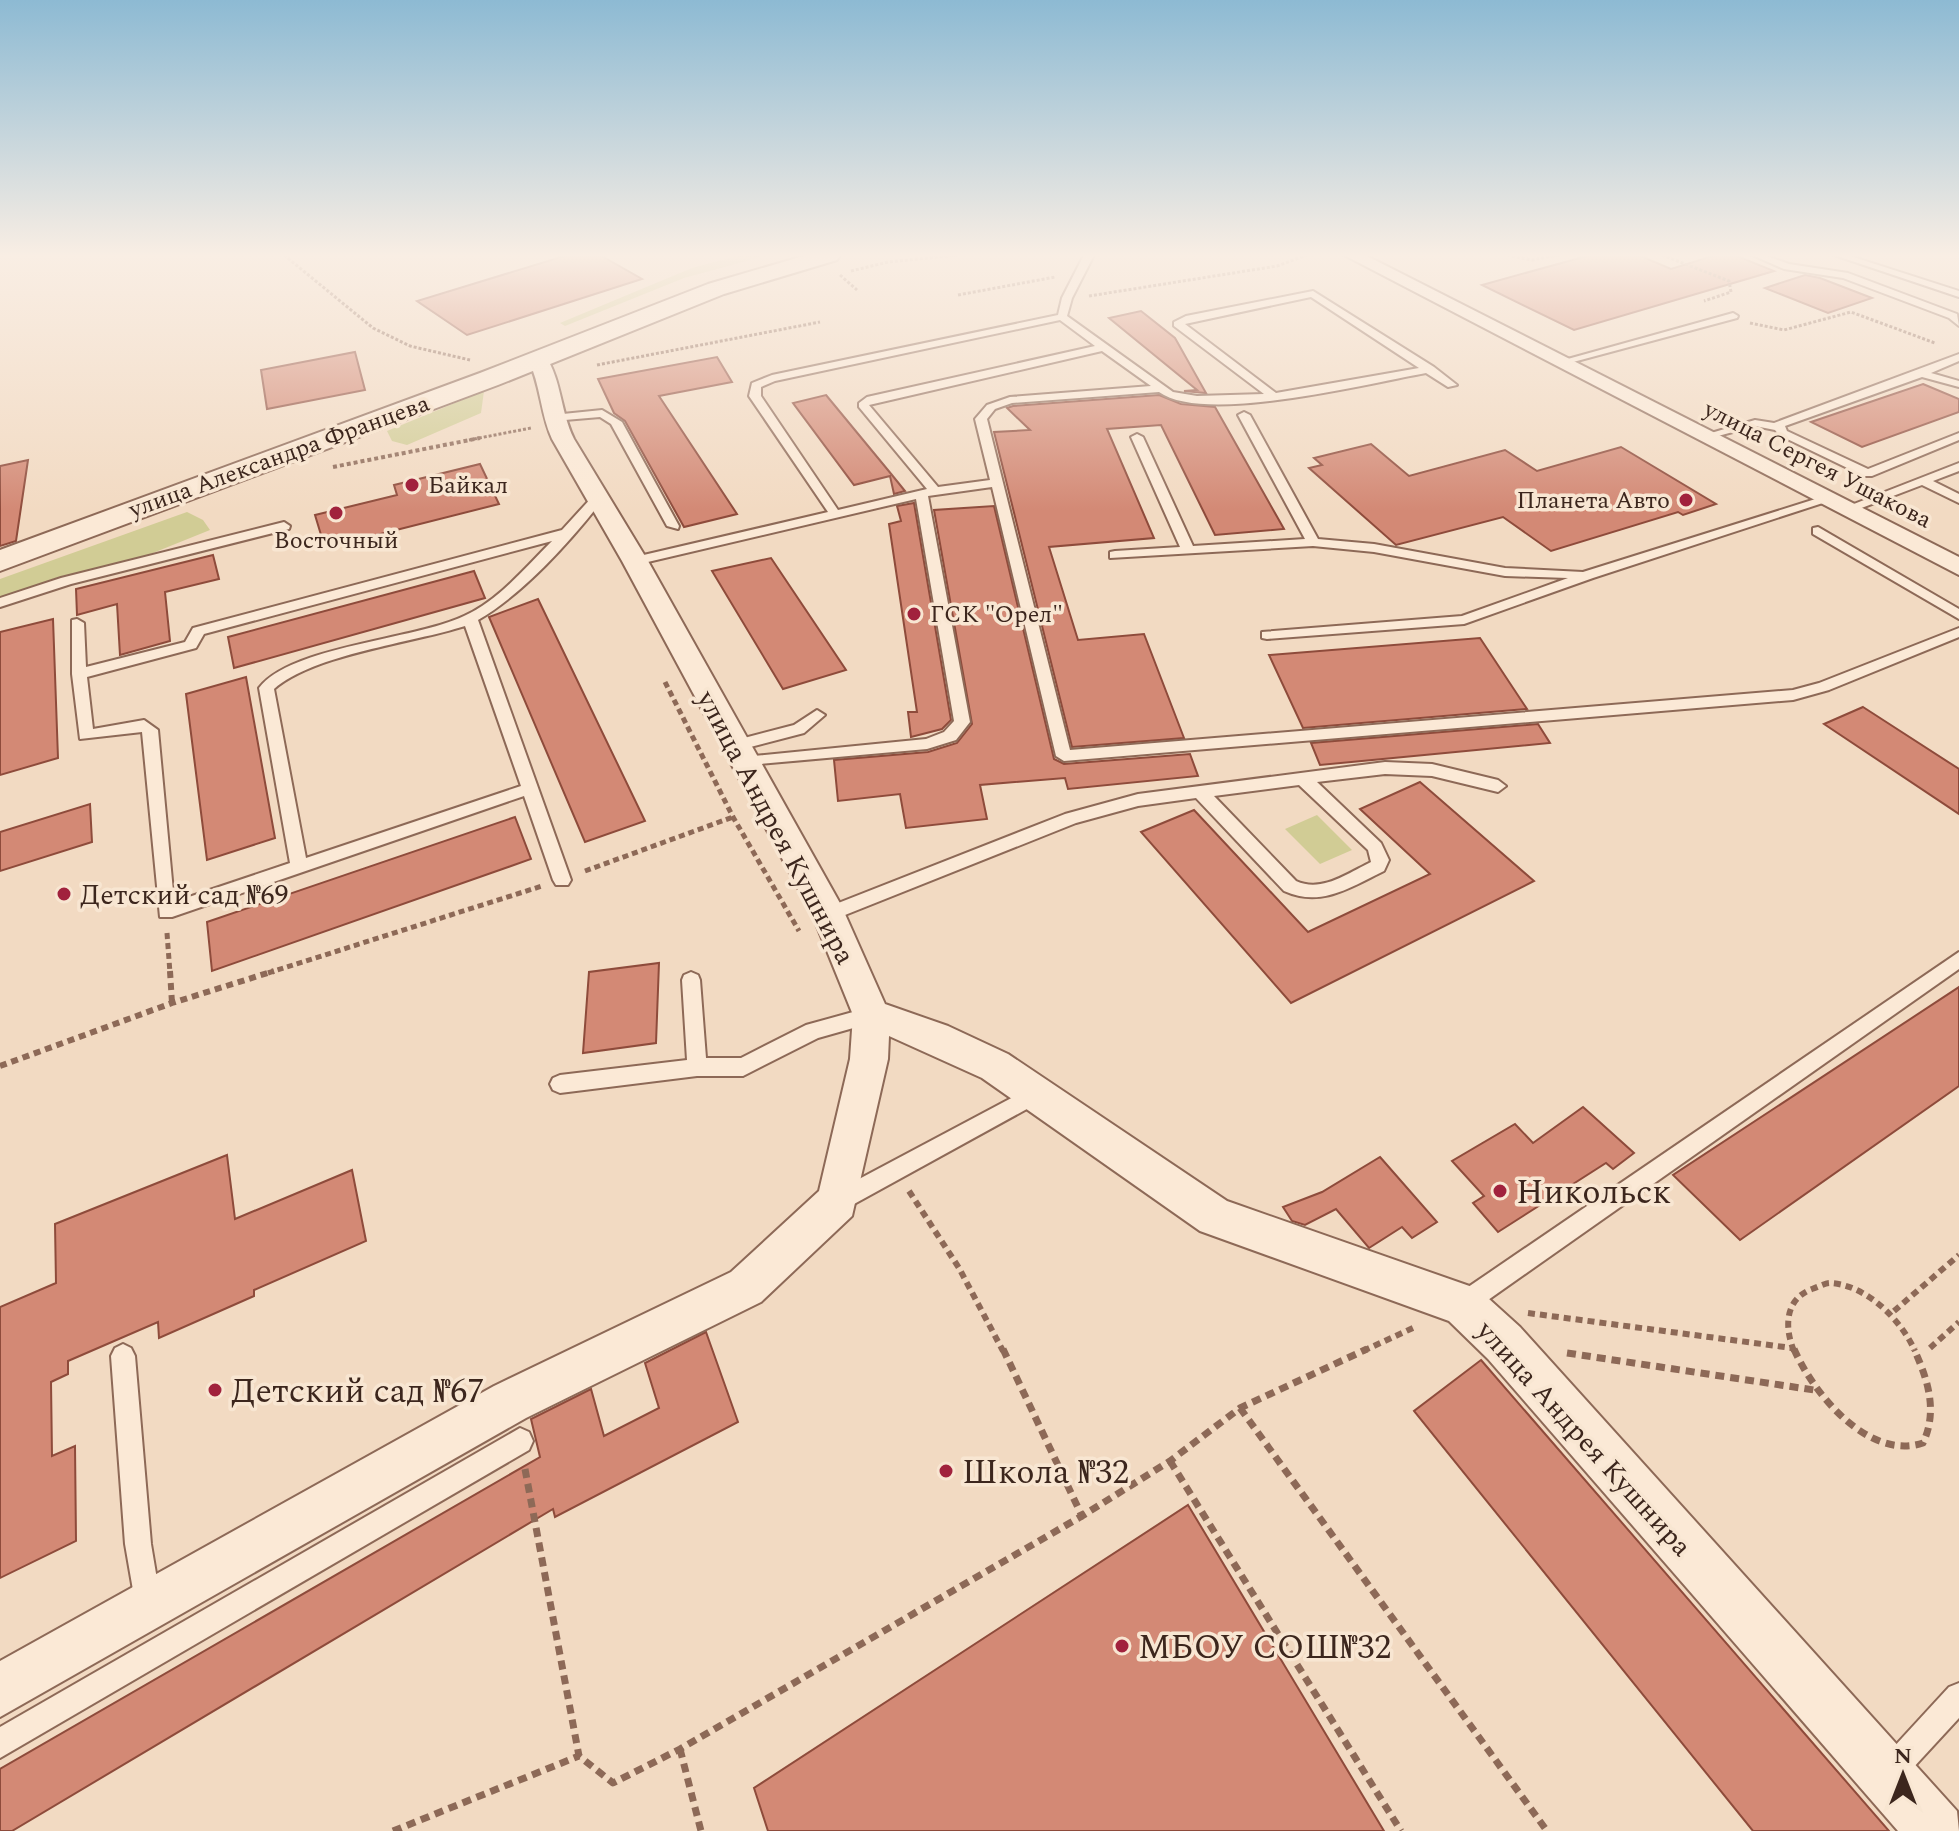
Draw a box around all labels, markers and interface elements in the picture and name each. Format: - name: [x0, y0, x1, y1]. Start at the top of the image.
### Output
- street label: улица Александра Францева: [123, 386, 435, 529]
- street label: улица Сергея Ушакова: [1696, 391, 1938, 538]
- place label: Байкал: [428, 468, 508, 504]
- marker: Байкал: [403, 476, 421, 494]
- place label: Планета Авто: [1517, 483, 1670, 519]
- marker: Планета Авто: [1677, 491, 1695, 509]
- marker: Восточный: [327, 504, 345, 522]
- place label: Восточный: [274, 523, 398, 559]
- place label: ГСК "Орел": [930, 597, 1063, 633]
- marker: ГСК "Орел": [905, 605, 923, 623]
- street label: улица Андрея Кушнира: [685, 682, 866, 973]
- place label: Детский сад №69: [80, 874, 288, 917]
- marker: Детский сад №69: [55, 885, 73, 903]
- place label: Никольск: [1516, 1167, 1671, 1219]
- marker: Никольск: [1491, 1182, 1509, 1200]
- street label: улица Андрея Кушнира: [1465, 1311, 1702, 1567]
- place label: Детский сад №67: [231, 1366, 484, 1418]
- marker: Детский сад №67: [206, 1381, 224, 1399]
- place label: Школа №32: [962, 1447, 1129, 1499]
- marker: Школа №32: [937, 1462, 955, 1480]
- place label: МБОУ СОШ№32: [1138, 1622, 1391, 1674]
- marker: МБОУ СОШ№32: [1113, 1637, 1131, 1655]
- north arrow: [1863, 1735, 1943, 1815]
- text: N: [1894, 1740, 1912, 1773]

